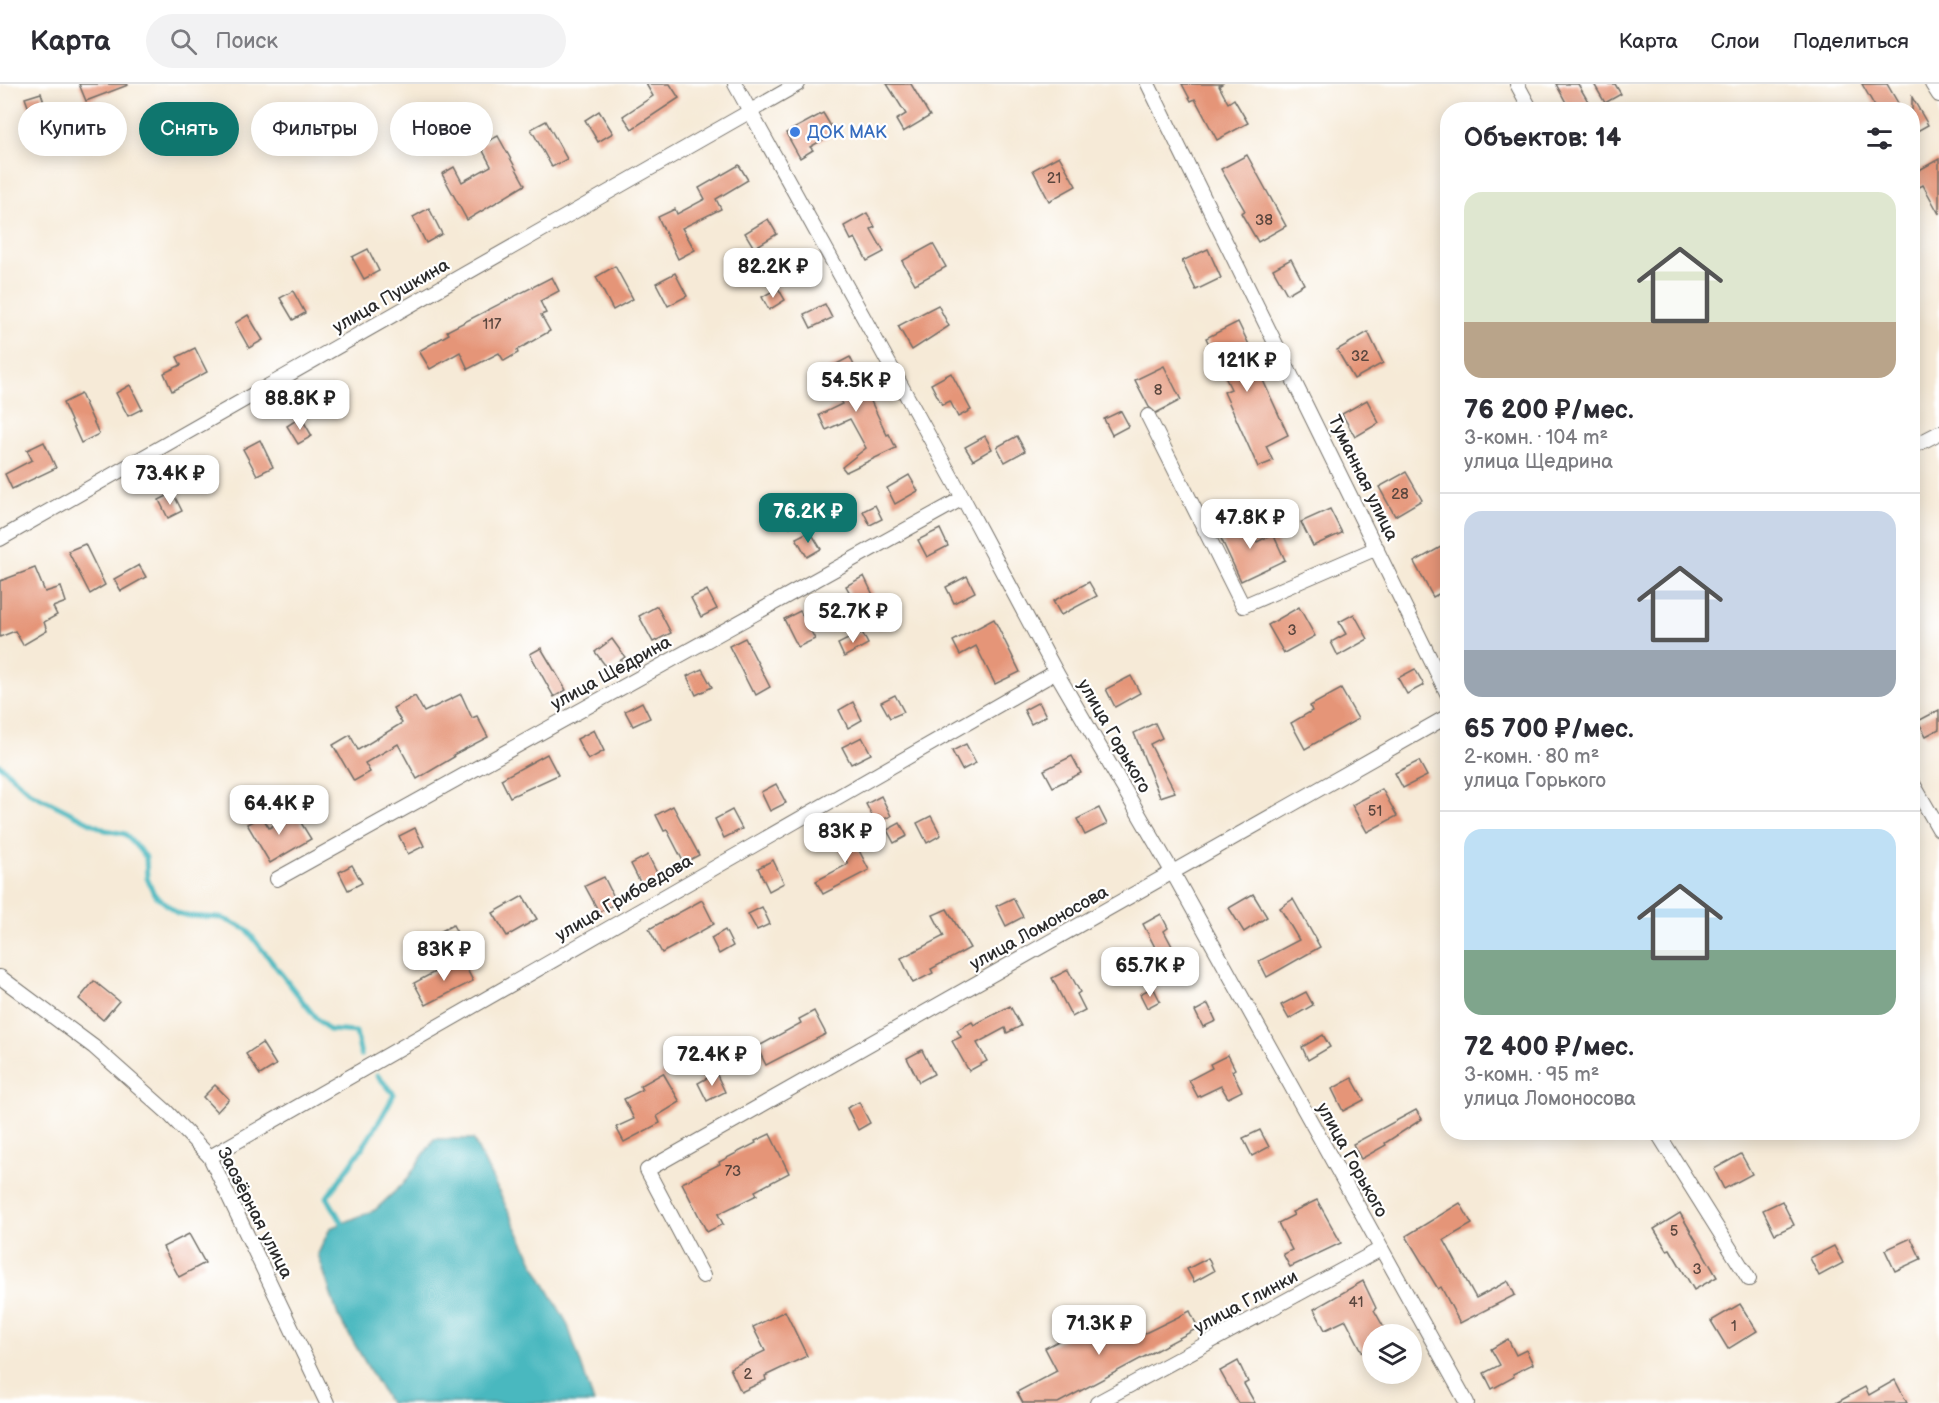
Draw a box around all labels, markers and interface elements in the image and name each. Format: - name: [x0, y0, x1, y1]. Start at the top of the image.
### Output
- search box: [146, 14, 566, 68]
- text: Карта: [30, 25, 110, 58]
- icon: search: [167, 25, 200, 58]
- text: Поиск: [215, 28, 278, 55]
- text: Карта: [1619, 29, 1678, 54]
- text: Слои: [1711, 29, 1760, 54]
- text: Поделиться: [1793, 29, 1909, 54]
- chip: Купить: [18, 102, 127, 156]
- chip: Снять: [139, 102, 239, 156]
- chip: Фильтры: [251, 102, 378, 156]
- chip: Новое: [390, 102, 493, 156]
- place label: ДОК МАК: [807, 122, 887, 143]
- icon: filters: [1863, 122, 1896, 155]
- text: Объектов: 14: [1464, 123, 1621, 154]
- marker: ДОК МАК: [788, 125, 802, 139]
- house number: 21: [1047, 169, 1061, 188]
- house number: 38: [1255, 211, 1273, 230]
- icon: home: [1626, 231, 1734, 339]
- pin: 82.2K ₽: [718, 248, 828, 299]
- street label: улица Пушкина: [329, 254, 453, 338]
- text: 82.2K ₽: [737, 255, 809, 279]
- house number: 117: [483, 315, 502, 334]
- pin: 121K ₽: [1198, 342, 1296, 393]
- house number: 32: [1351, 347, 1369, 366]
- text: 121K ₽: [1217, 349, 1277, 373]
- pin: 54.5K ₽: [801, 362, 911, 413]
- text: 54.5K ₽: [821, 369, 891, 393]
- pin: 88.8K ₽: [245, 380, 355, 431]
- house number: 8: [1154, 381, 1163, 400]
- text: 88.8K ₽: [264, 387, 336, 411]
- text: 76 200 ₽/мес.: [1464, 395, 1634, 426]
- street label: Туманная улица: [1324, 412, 1403, 544]
- text: 3-комн. · 104 m²: [1464, 426, 1608, 450]
- text: улица Щедрина: [1464, 450, 1613, 474]
- pin: 73.4K ₽: [115, 455, 225, 506]
- text: 73.4K ₽: [135, 462, 205, 486]
- house number: 28: [1391, 485, 1409, 504]
- pin: 76.2K ₽: [753, 493, 863, 544]
- pin: 47.8K ₽: [1195, 499, 1305, 550]
- text: 76.2K ₽: [773, 500, 843, 524]
- text: 47.8K ₽: [1215, 506, 1285, 530]
- icon: home: [1626, 550, 1734, 658]
- pin: 52.7K ₽: [798, 593, 908, 644]
- text: 52.7K ₽: [818, 600, 888, 624]
- house number: 3: [1287, 621, 1297, 640]
- street label: улица Щедрина: [547, 631, 675, 715]
- street label: улица Горького: [1073, 675, 1155, 797]
- text: 65 700 ₽/мес.: [1464, 714, 1634, 745]
- text: 2-комн. · 80 m²: [1464, 745, 1599, 769]
- text: улица Горького: [1464, 769, 1606, 793]
- pin: 64.4K ₽: [224, 785, 334, 836]
- text: 64.4K ₽: [244, 792, 314, 816]
- house number: 51: [1368, 802, 1382, 821]
- pin: 83K ₽: [803, 813, 887, 864]
- text: 83K ₽: [818, 820, 872, 844]
- street label: улица Грибоедова: [552, 850, 696, 946]
- icon: home: [1626, 868, 1734, 976]
- street label: улица Ломоносова: [966, 881, 1112, 975]
- pin: 83K ₽: [402, 931, 486, 982]
- text: 83K ₽: [417, 938, 471, 962]
- pin: 65.7K ₽: [1095, 947, 1205, 998]
- text: 65.7K ₽: [1115, 954, 1185, 978]
- text: 72 400 ₽/мес.: [1464, 1032, 1634, 1063]
- pin: 72.4K ₽: [657, 1036, 767, 1087]
- text: 72.4K ₽: [677, 1043, 747, 1067]
- text: 3-комн. · 95 m²: [1464, 1063, 1599, 1087]
- text: улица Ломоносова: [1464, 1087, 1636, 1111]
- street label: улица Горького: [1312, 1099, 1392, 1221]
- street label: Заозёрная улица: [213, 1144, 297, 1283]
- house number: 73: [725, 1162, 741, 1181]
- house number: 5: [1670, 1222, 1678, 1241]
- house number: 3: [1692, 1260, 1702, 1279]
- street label: улица Глинки: [1190, 1266, 1302, 1338]
- house number: 41: [1349, 1293, 1363, 1312]
- pin: 71.3K ₽: [1044, 1305, 1154, 1356]
- text: 71.3K ₽: [1066, 1312, 1132, 1336]
- house number: 1: [1731, 1317, 1737, 1336]
- map controls: [1362, 1324, 1422, 1384]
- button: layers: [1362, 1324, 1422, 1384]
- house number: 2: [744, 1365, 753, 1384]

